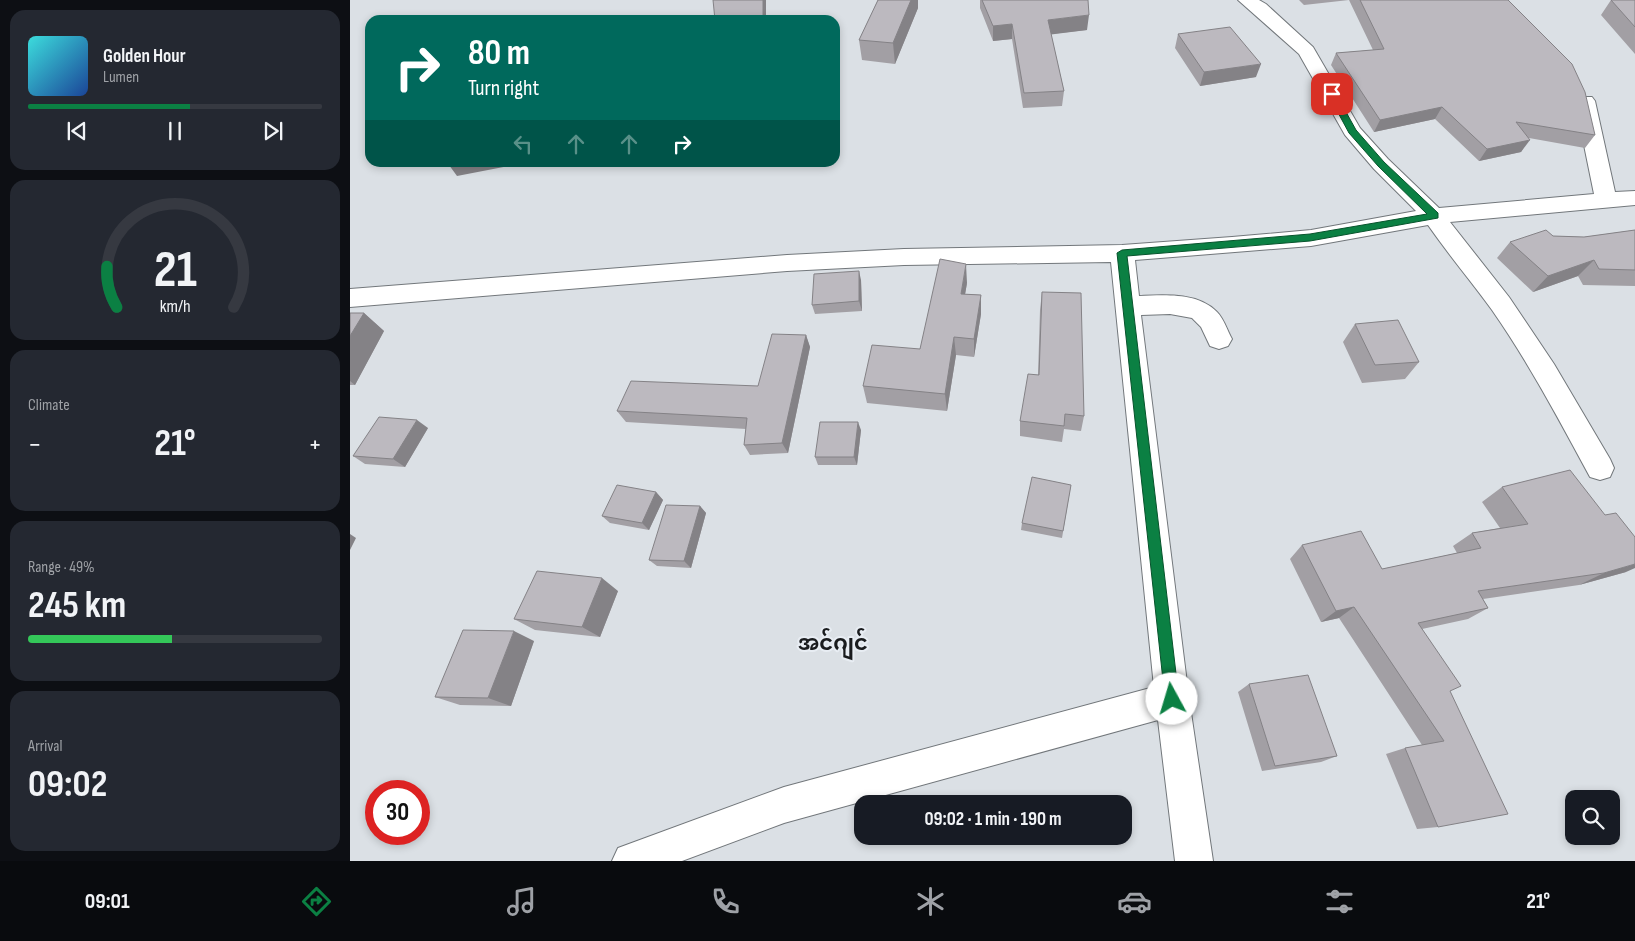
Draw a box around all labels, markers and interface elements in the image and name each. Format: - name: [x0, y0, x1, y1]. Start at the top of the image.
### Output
- text: 80 m: [468, 32, 530, 75]
- icon: right: [385, 35, 450, 100]
- text: Golden Hour: [103, 45, 186, 68]
- text: Lumen: [103, 68, 139, 87]
- pin: [1311, 73, 1353, 115]
- text: Turn right: [468, 75, 539, 102]
- icon: arrive: [1318, 80, 1346, 108]
- icon: previous: [63, 117, 91, 145]
- icon: pause: [161, 117, 189, 145]
- icon: next: [259, 117, 287, 145]
- icon: left: [509, 130, 537, 158]
- icon: ahead: [562, 130, 590, 158]
- icon: ahead: [615, 130, 643, 158]
- icon: right: [668, 130, 696, 158]
- text: 21: [153, 239, 197, 302]
- text: km/h: [160, 296, 190, 317]
- text: Climate: [28, 396, 70, 415]
- text: 21°: [154, 421, 196, 466]
- text: −: [28, 428, 42, 461]
- text: +: [308, 428, 322, 461]
- text: Range · 49%: [28, 558, 95, 577]
- text: 245 km: [28, 583, 126, 628]
- district label: အင်ဂျင်: [798, 627, 868, 661]
- position arrow: [1145, 672, 1197, 724]
- text: Arrival: [28, 737, 62, 756]
- text: 09:02: [28, 762, 107, 807]
- speed limit sign: 30: [365, 780, 430, 845]
- map controls: [1565, 790, 1620, 845]
- button: search: [1565, 790, 1620, 845]
- text: 09:02 · 1 min · 190 m: [925, 808, 1062, 831]
- icon: directions: [299, 884, 334, 919]
- icon: music: [504, 884, 539, 919]
- icon: phone: [708, 884, 743, 919]
- icon: climate: [913, 884, 948, 919]
- icon: car: [1117, 884, 1152, 919]
- icon: filters: [1322, 884, 1357, 919]
- text: 09:01: [85, 888, 130, 915]
- text: 21°: [1526, 888, 1550, 915]

